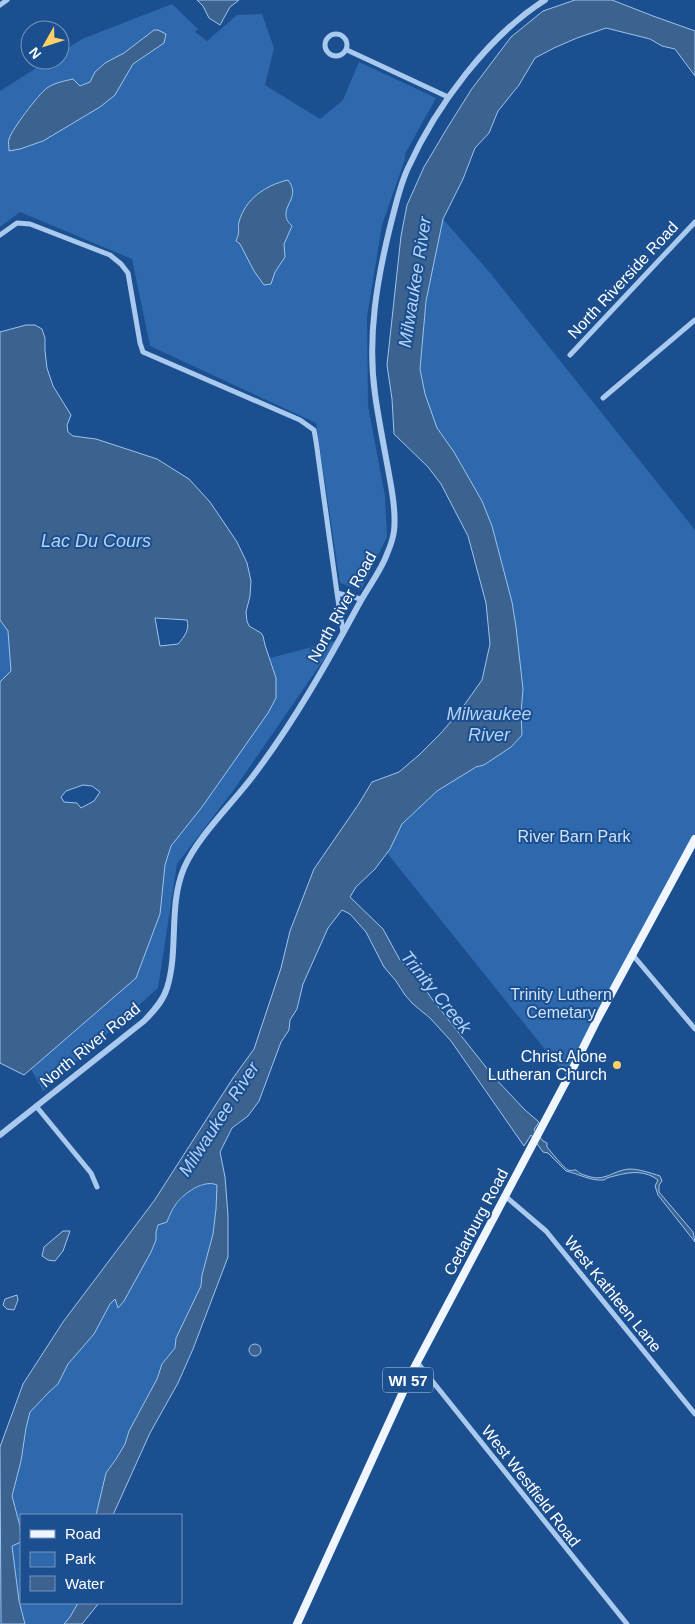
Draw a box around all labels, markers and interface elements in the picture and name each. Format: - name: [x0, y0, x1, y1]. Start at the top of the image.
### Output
- north arrow: [20, 20, 70, 70]
- text: N: [25, 44, 44, 62]
- water label: Milwaukee River: [395, 214, 435, 349]
- street label: North Riverside Road: [565, 218, 681, 342]
- water label: Lac Du Cours: [41, 531, 151, 551]
- street label: North River Road: [305, 549, 379, 665]
- water label: Milwaukee River: [446, 704, 532, 745]
- park label: River Barn Park: [518, 828, 631, 845]
- water label: Trinity Creek: [397, 947, 476, 1038]
- park label: Trinity Luthern Cemetary: [510, 986, 612, 1021]
- street label: North River Road: [37, 999, 143, 1091]
- place label: Christ Alone Lutheran Church: [488, 1048, 607, 1083]
- water label: Milwaukee River: [175, 1057, 264, 1180]
- marker: Christ Alone Lutheran Church: [611, 1059, 623, 1071]
- street label: Cedarburg Road: [441, 1166, 511, 1278]
- street label: West Kathleen Lane: [561, 1233, 665, 1355]
- road number: WI 57: [383, 1368, 433, 1392]
- street label: West Westfield Road: [478, 1422, 584, 1550]
- legend: [20, 1514, 182, 1604]
- text: Road: [65, 1525, 101, 1542]
- text: Park: [65, 1550, 96, 1567]
- text: Water: [65, 1575, 104, 1592]

